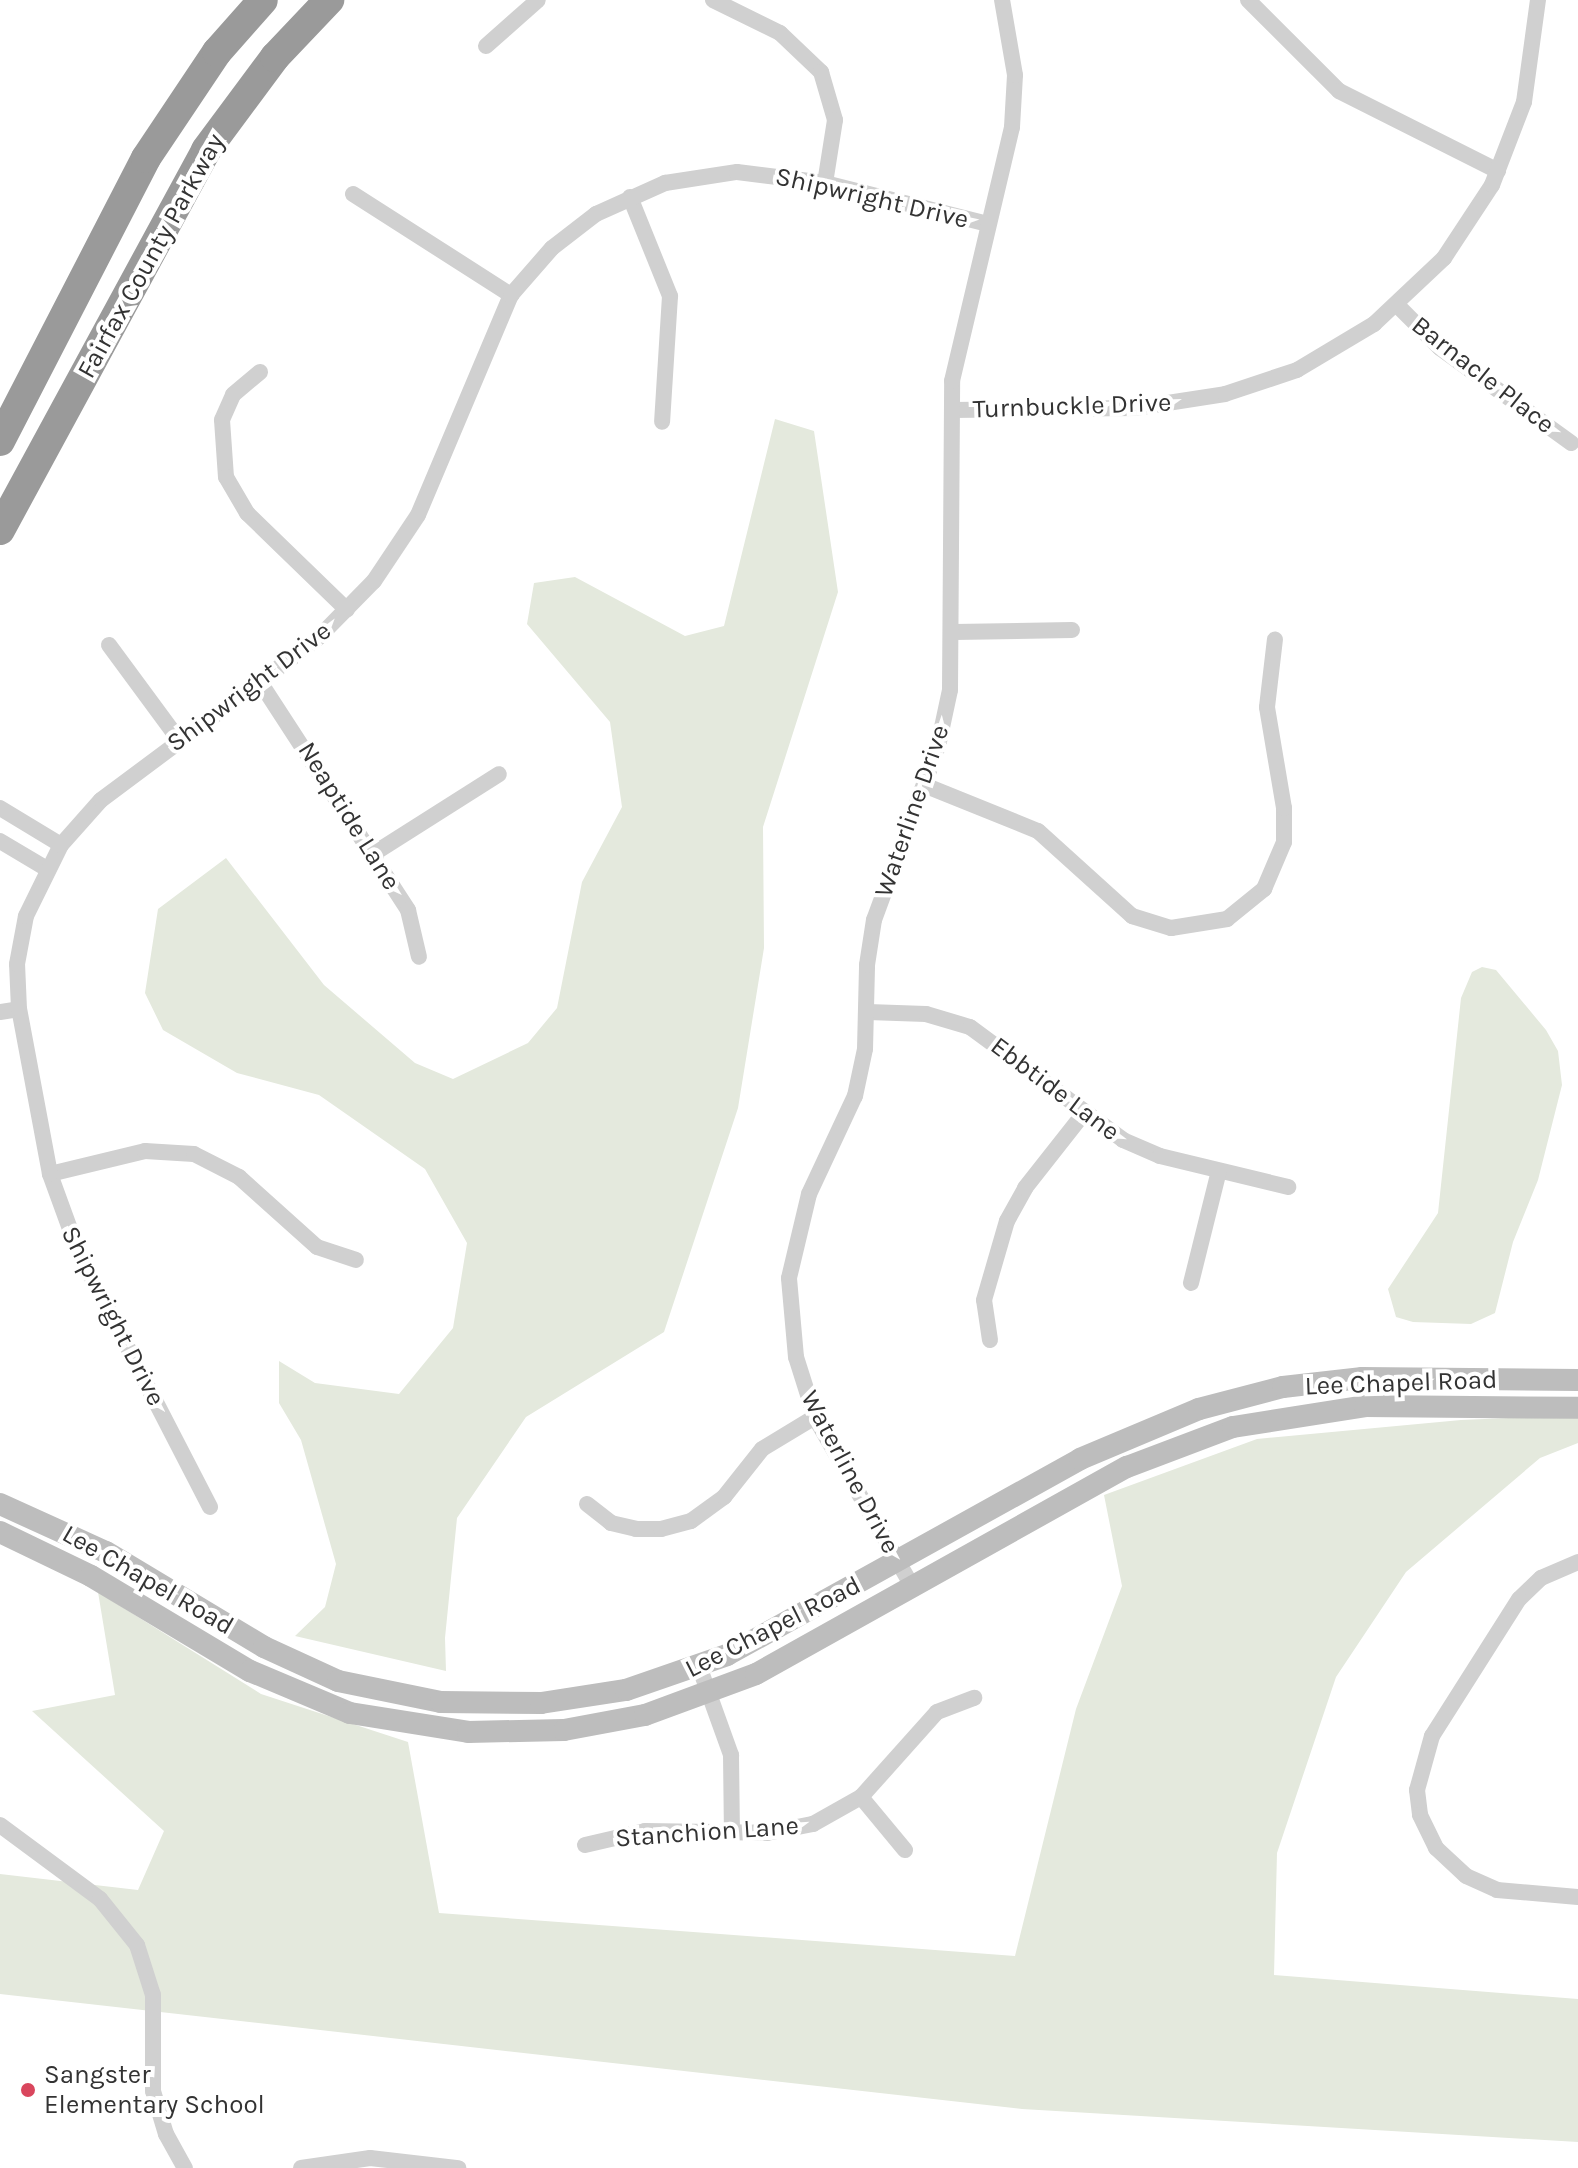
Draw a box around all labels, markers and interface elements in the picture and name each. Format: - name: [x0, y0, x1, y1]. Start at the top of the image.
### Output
- street label: Fairfax County Parkway: [71, 128, 231, 384]
- street label: Shipwright Drive: [772, 161, 972, 235]
- street label: Barnacle Place: [1405, 309, 1561, 441]
- street label: Turnbuckle Drive: [972, 387, 1172, 425]
- street label: Shipwright Drive: [161, 615, 337, 759]
- street label: Waterline Drive: [868, 721, 956, 901]
- street label: Neaptide Lane: [291, 736, 407, 896]
- street label: Ebbtide Lane: [984, 1030, 1126, 1148]
- street label: Shipwright Drive: [54, 1221, 172, 1411]
- street label: Lee Chapel Road: [1304, 1364, 1498, 1402]
- street label: Waterline Drive: [794, 1385, 906, 1559]
- street label: Lee Chapel Road: [57, 1518, 239, 1642]
- street label: Lee Chapel Road: [680, 1569, 866, 1685]
- street label: Stanchion Lane: [614, 1810, 800, 1854]
- place label: Sangster Elementary School: [44, 2059, 265, 2120]
- marker: Sangster Elementary School: [19, 2081, 37, 2099]

